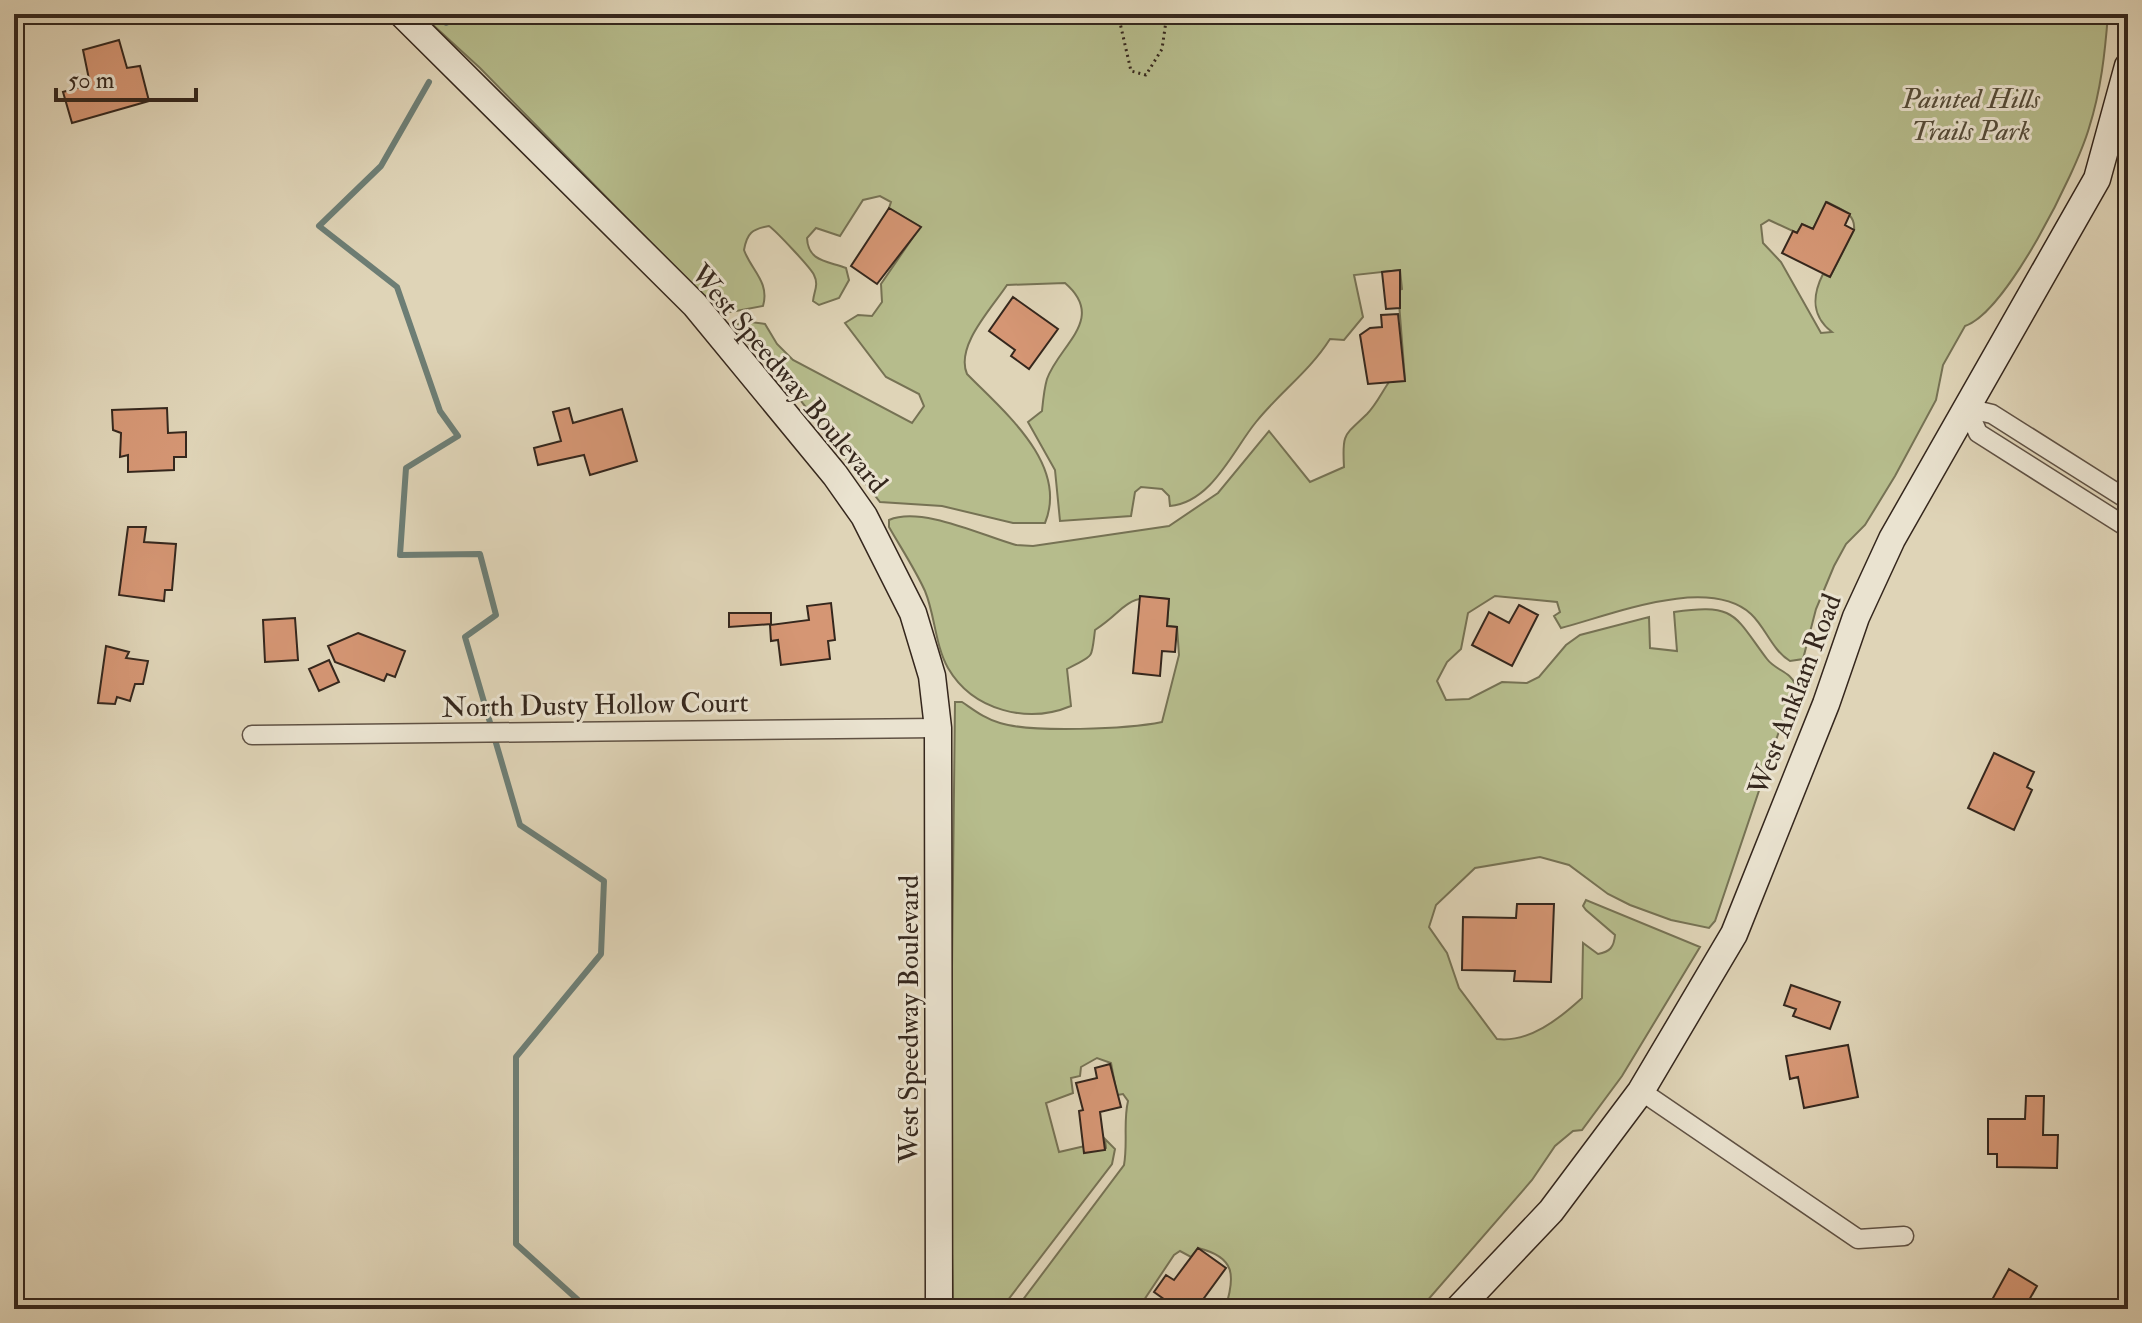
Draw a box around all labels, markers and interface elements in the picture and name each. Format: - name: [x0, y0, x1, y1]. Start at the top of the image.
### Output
- scale bar: [56, 52, 196, 102]
- text: 50 m: [68, 65, 115, 96]
- park label: Painted Hills Trails Park: [1901, 82, 2041, 149]
- street label: West Speedway Boulevard: [682, 257, 895, 501]
- street label: West Anklam Road: [1741, 589, 1850, 801]
- street label: North Dusty Hollow Court: [441, 685, 749, 726]
- street label: West Speedway Boulevard: [892, 875, 927, 1164]

